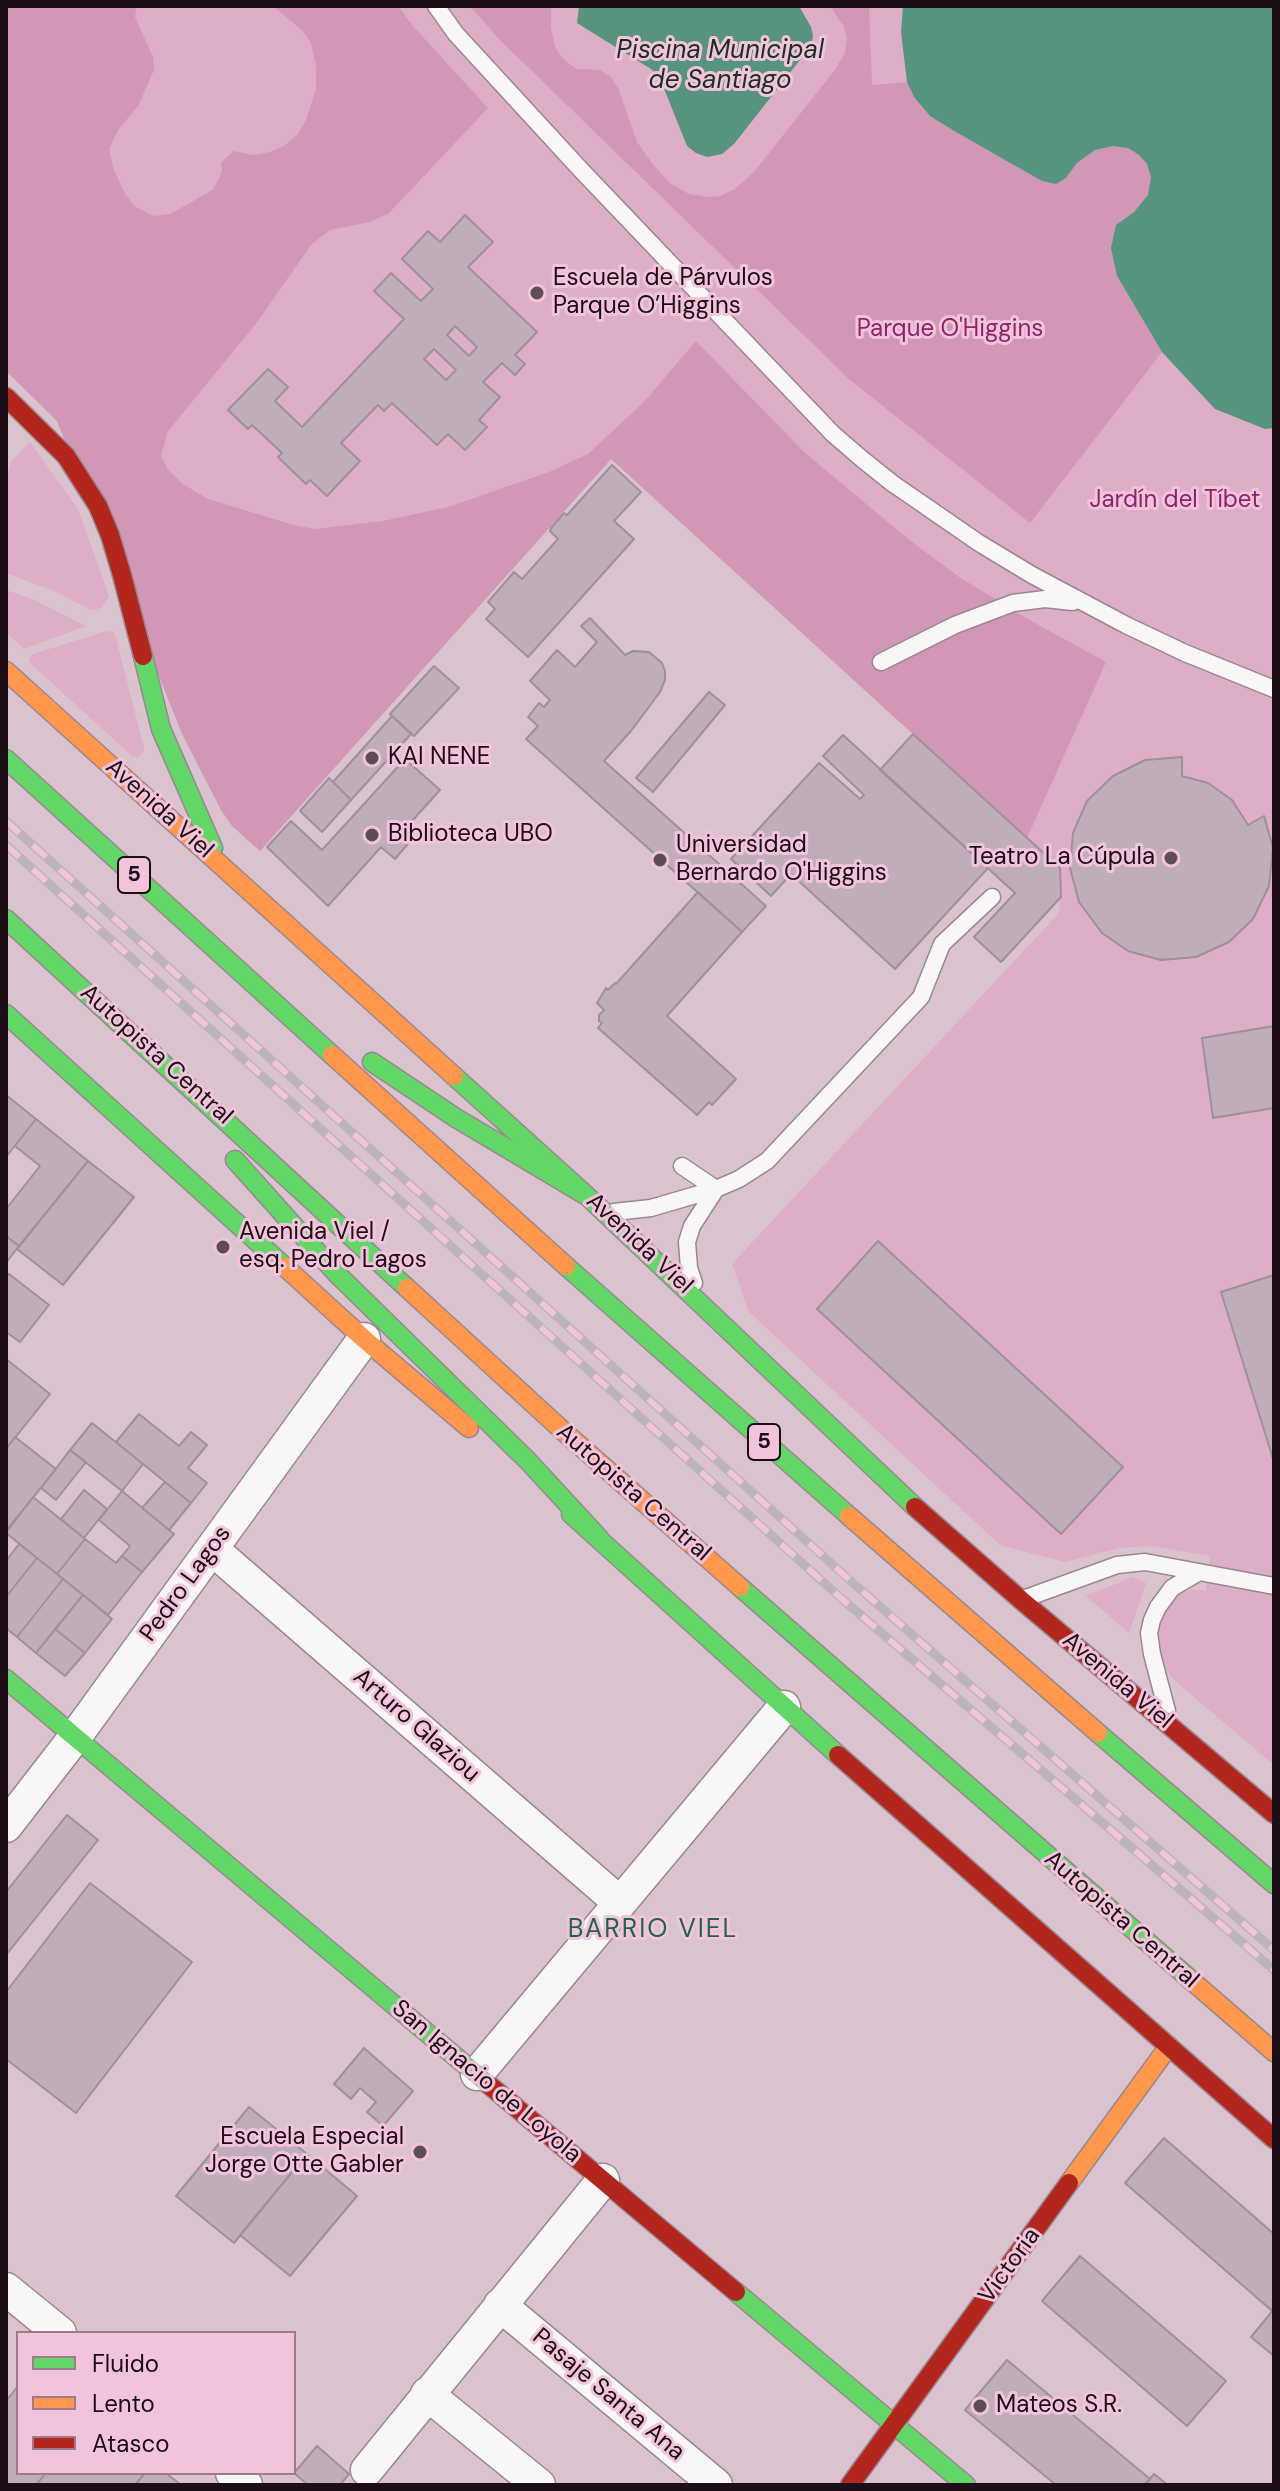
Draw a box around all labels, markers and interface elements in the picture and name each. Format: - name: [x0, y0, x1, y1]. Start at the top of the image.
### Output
- water label: Piscina Municipal de Santiago: [616, 35, 824, 96]
- place label: Escuela de Párvulos Parque O’Higgins: [553, 265, 773, 321]
- marker: Escuela de Párvulos Parque O’Higgins: [528, 284, 546, 302]
- park label: Parque O'Higgins: [857, 316, 1043, 344]
- park label: Jardín del Tíbet: [1090, 487, 1260, 515]
- place label: KAI NENE: [388, 744, 490, 772]
- marker: KAI NENE: [363, 749, 381, 767]
- street label: Avenida Viel: [99, 753, 219, 865]
- place label: Biblioteca UBO: [388, 821, 553, 849]
- marker: Biblioteca UBO: [363, 826, 381, 844]
- place label: Universidad Bernardo O'Higgins: [676, 832, 887, 888]
- place label: Teatro La Cúpula: [969, 844, 1155, 872]
- marker: Teatro La Cúpula: [1162, 849, 1180, 867]
- marker: Universidad Bernardo O'Higgins: [651, 851, 669, 869]
- road number: 5: [118, 857, 150, 893]
- street label: Autopista Central: [74, 979, 238, 1131]
- street label: Avenida Viel: [580, 1187, 698, 1301]
- place label: Avenida Viel / esq. Pedro Lagos: [239, 1219, 427, 1275]
- marker: Avenida Viel / esq. Pedro Lagos: [214, 1238, 232, 1256]
- street label: Autopista Central: [550, 1418, 716, 1568]
- road number: 5: [748, 1424, 780, 1460]
- street label: Pedro Lagos: [134, 1521, 238, 1647]
- street label: Avenida Viel: [1056, 1627, 1178, 1735]
- street label: Arturo Glaziou: [347, 1663, 485, 1789]
- street label: Autopista Central: [1038, 1845, 1204, 1995]
- district label: BARRIO VIEL: [568, 1914, 738, 1946]
- street label: San Ignacio de Loyola: [385, 1994, 587, 2170]
- place label: Escuela Especial Jorge Otte Gabler: [205, 2124, 404, 2180]
- marker: Escuela Especial Jorge Otte Gabler: [411, 2143, 429, 2161]
- street label: Victoria: [973, 2223, 1047, 2309]
- street label: Pasaje Santa Ana: [526, 2323, 690, 2467]
- legend: [16, 2331, 296, 2475]
- text: Fluido: [92, 2348, 159, 2379]
- text: Lento: [92, 2388, 155, 2419]
- place label: Mateos S.R.: [996, 2392, 1122, 2420]
- marker: Mateos S.R.: [971, 2397, 989, 2415]
- text: Atasco: [92, 2428, 169, 2459]

